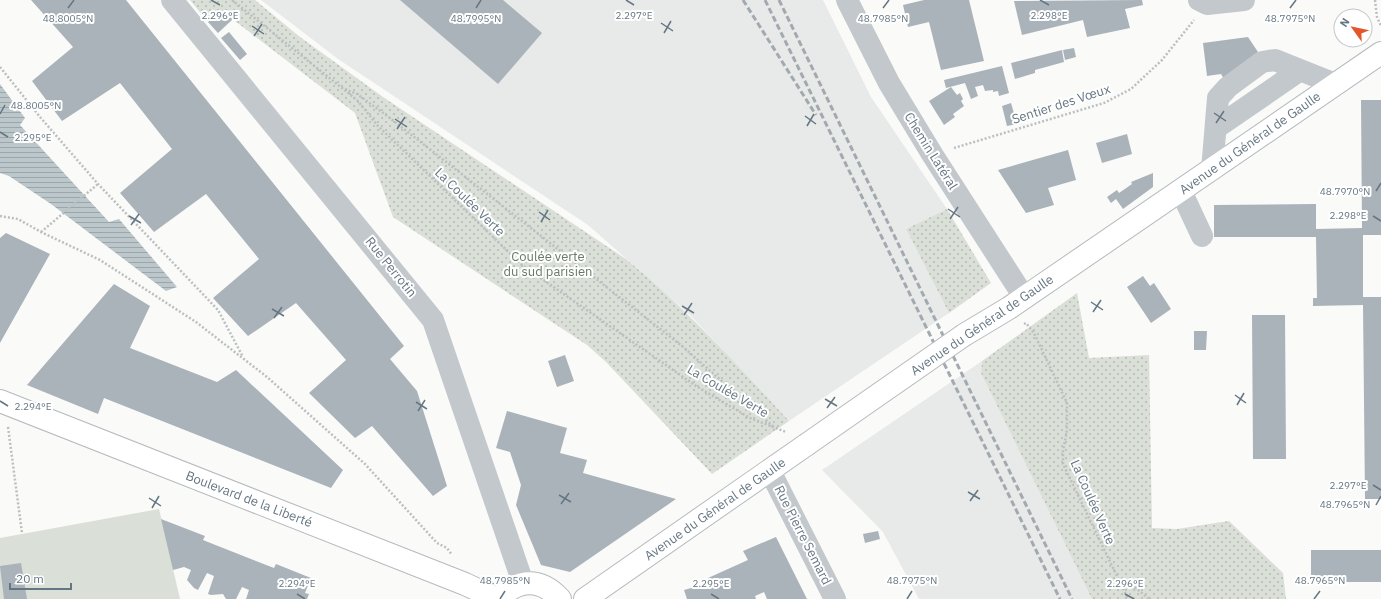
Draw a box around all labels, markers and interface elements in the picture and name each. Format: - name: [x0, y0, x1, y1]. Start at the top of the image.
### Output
- north arrow: [1333, 8, 1373, 48]
- text: 2.296°E: [201, 9, 239, 22]
- text: 2.297°E: [615, 9, 653, 22]
- text: 2.298°E: [1030, 9, 1068, 22]
- text: 48.8005°N: [43, 12, 93, 25]
- text: 48.7995°N: [451, 12, 501, 25]
- text: 48.7985°N: [858, 12, 908, 25]
- text: 48.7975°N: [1265, 12, 1315, 25]
- text: N: [1337, 15, 1353, 30]
- street label: Sentier des Vœux: [1010, 80, 1113, 128]
- street label: Avenue du Général de Gaulle: [1176, 88, 1324, 198]
- text: 48.8005°N: [11, 99, 61, 112]
- street label: Chemin Latéral: [900, 109, 962, 193]
- text: 2.295°E: [14, 131, 52, 144]
- street label: La Coulée Verte: [431, 164, 509, 240]
- text: 48.7970°N: [1320, 185, 1370, 198]
- text: 2.298°E: [1329, 209, 1367, 222]
- street label: Rue Perrotin: [362, 233, 420, 301]
- park label: Coulée verte du sud parisien: [504, 248, 592, 280]
- street label: Avenue du Général de Gaulle: [907, 271, 1057, 379]
- street label: La Coulée Verte: [684, 361, 772, 421]
- text: 2.294°E: [14, 400, 52, 413]
- street label: Avenue du Général de Gaulle: [641, 454, 789, 564]
- street label: La Coulée Verte: [1067, 457, 1119, 547]
- street label: Boulevard de la Liberté: [183, 467, 315, 531]
- text: 2.297°E: [1329, 479, 1367, 492]
- street label: Rue Pierre Semard: [771, 483, 835, 587]
- text: 48.7965°N: [1320, 498, 1370, 511]
- scale bar: [10, 565, 71, 591]
- text: 20 m: [16, 571, 44, 586]
- text: 48.7985°N: [480, 574, 530, 587]
- text: 48.7975°N: [887, 574, 937, 587]
- text: 48.7965°N: [1295, 574, 1345, 587]
- text: 2.294°E: [278, 577, 316, 590]
- text: 2.295°E: [692, 577, 730, 590]
- text: 2.296°E: [1106, 577, 1144, 590]

